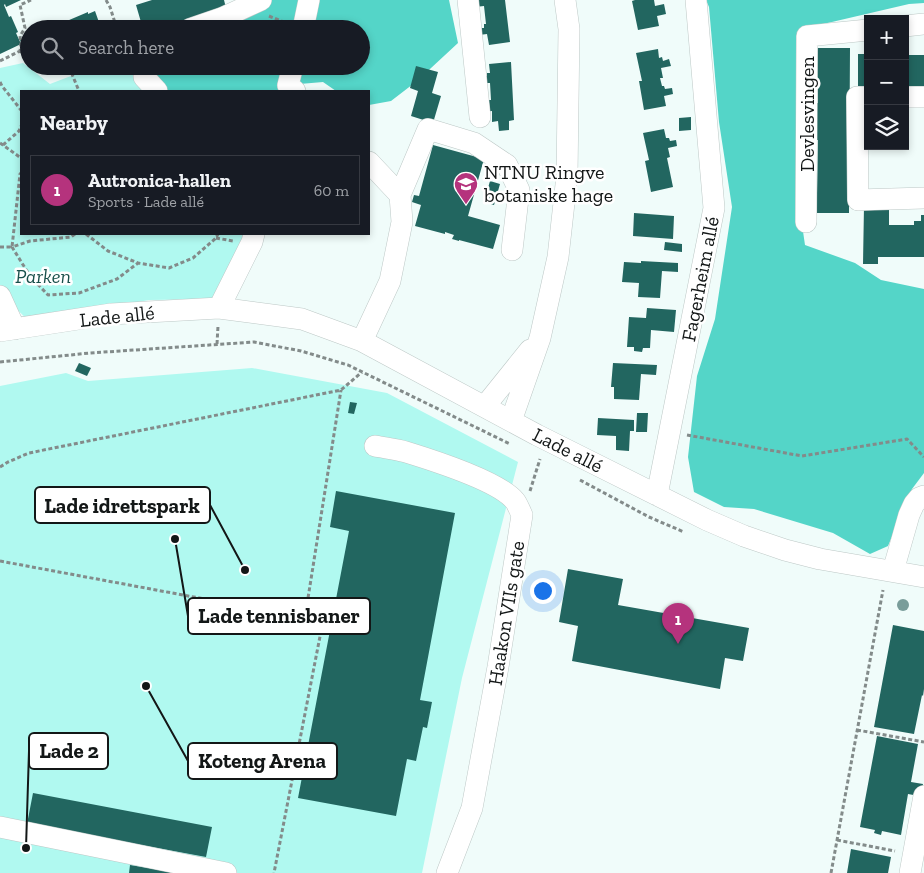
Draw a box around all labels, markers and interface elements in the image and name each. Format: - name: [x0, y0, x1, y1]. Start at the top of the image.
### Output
- map controls: [864, 15, 909, 150]
- button: +: [864, 15, 909, 60]
- search box: [20, 20, 370, 75]
- icon: search: [38, 34, 66, 62]
- text: Search here: [78, 36, 174, 59]
- street label: Devlesvingen: [795, 56, 819, 172]
- button: −: [864, 60, 909, 105]
- button: layers: [864, 105, 909, 150]
- text: Nearby: [40, 110, 108, 135]
- place label: NTNU Ringve botaniske hage: [483, 160, 613, 207]
- text: Autronica-hallen: [88, 169, 231, 192]
- school or university icon: NTNU Ringve botaniske hage: [453, 171, 479, 205]
- text: 1: [54, 181, 60, 200]
- text: 60 m: [314, 181, 349, 200]
- text: Sports · Lade allé: [88, 192, 204, 211]
- street label: Fagerheim allé: [676, 214, 724, 344]
- park label: Parken: [15, 264, 71, 288]
- street label: Lade allé: [78, 300, 156, 332]
- street label: Lade allé: [529, 422, 607, 478]
- callout: Lade idrettspark: [35, 487, 210, 523]
- text: Lade idrettspark: [44, 493, 200, 518]
- street label: Haakon VIIs gate: [483, 539, 529, 687]
- your location: [530, 578, 556, 604]
- callout: Lade tennisbaner: [188, 598, 370, 634]
- text: Lade tennisbaner: [198, 603, 360, 628]
- pin: 1: [662, 603, 694, 644]
- callout: Lade 2: [29, 733, 108, 769]
- text: Lade 2: [39, 738, 99, 763]
- callout: Koteng Arena: [188, 743, 337, 779]
- text: Koteng Arena: [198, 748, 326, 773]

